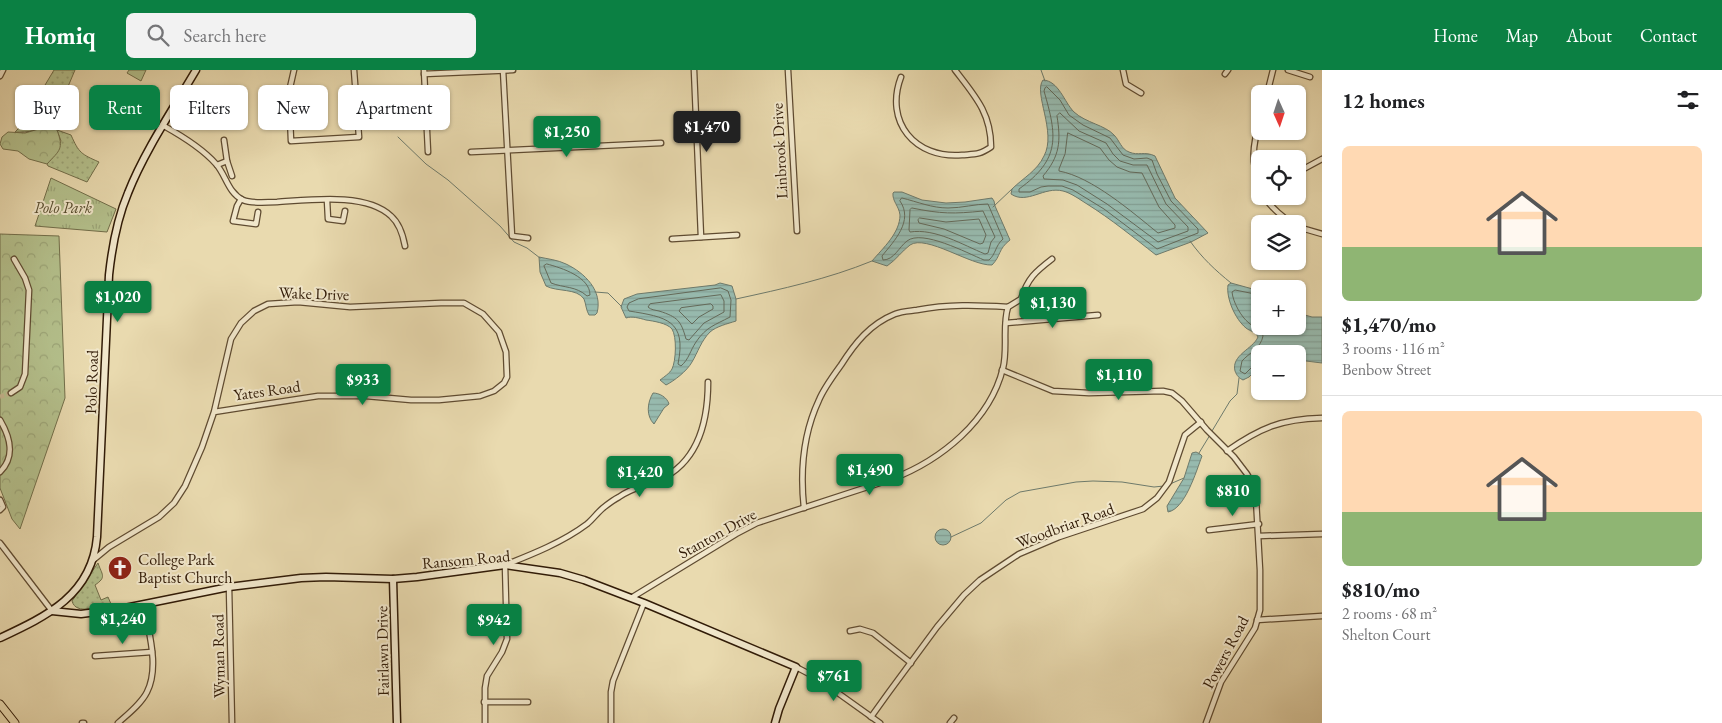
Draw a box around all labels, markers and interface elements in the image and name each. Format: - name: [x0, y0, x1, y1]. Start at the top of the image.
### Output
- search box: [126, 13, 476, 58]
- text: Homiq: [25, 20, 96, 51]
- icon: search: [144, 21, 172, 49]
- text: Search here: [184, 23, 266, 48]
- text: Home: [1433, 24, 1478, 47]
- text: Map: [1506, 24, 1538, 47]
- text: About: [1566, 24, 1612, 47]
- text: Contact: [1640, 24, 1697, 47]
- chip: Buy: [15, 85, 79, 130]
- chip: Rent: [89, 85, 160, 130]
- chip: Filters: [170, 85, 248, 130]
- chip: New: [258, 85, 328, 130]
- chip: Apartment: [338, 85, 450, 130]
- north arrow: [1251, 85, 1306, 140]
- map controls: [1251, 85, 1306, 400]
- icon: filters: [1674, 86, 1702, 114]
- text: 12 homes: [1342, 87, 1425, 114]
- street label: Linbrook Drive: [767, 103, 792, 199]
- pin: $1,470: [666, 111, 748, 153]
- pin: $1,250: [526, 116, 608, 158]
- text: $1,470: [684, 116, 730, 137]
- text: $1,250: [544, 121, 590, 142]
- button: locate: [1251, 150, 1306, 205]
- icon: home: [1477, 178, 1567, 268]
- park label: Polo Park: [34, 197, 93, 218]
- button: layers: [1251, 215, 1306, 270]
- pin: $1,020: [77, 280, 159, 323]
- button: +: [1251, 280, 1306, 335]
- street label: Wake Drive: [278, 282, 350, 305]
- text: $1,020: [95, 286, 141, 307]
- pin: $1,130: [1012, 286, 1094, 329]
- text: $1,130: [1030, 292, 1076, 313]
- text: $1,470/mo: [1342, 311, 1436, 338]
- text: 3 rooms · 116 m²: [1342, 338, 1445, 359]
- button: −: [1251, 345, 1306, 400]
- street label: Polo Road: [80, 349, 103, 414]
- pin: $1,110: [1078, 358, 1160, 401]
- text: Benbow Street: [1342, 359, 1431, 380]
- pin: $933: [333, 364, 393, 406]
- text: $1,110: [1096, 364, 1142, 385]
- text: $933: [347, 369, 379, 390]
- street label: Yates Road: [232, 375, 303, 406]
- icon: home: [1477, 444, 1567, 534]
- pin: $1,490: [829, 454, 911, 496]
- pin: $1,420: [599, 456, 681, 498]
- text: $1,490: [847, 459, 893, 480]
- text: $1,420: [617, 461, 663, 482]
- pin: $810: [1203, 474, 1263, 517]
- text: $810: [1217, 480, 1249, 501]
- street label: Woodbriar Road: [1013, 498, 1118, 553]
- street label: Stanton Drive: [675, 503, 760, 563]
- street label: Ransom Road: [421, 545, 512, 574]
- place label: College Park Baptist Church: [138, 549, 233, 588]
- church icon: College Park Baptist Church: [107, 555, 133, 581]
- text: $810/mo: [1342, 576, 1420, 603]
- pin: $1,240: [82, 602, 164, 645]
- text: 2 rooms · 68 m²: [1342, 603, 1437, 624]
- pin: $942: [464, 604, 524, 646]
- street label: Fairlawn Drive: [371, 606, 394, 696]
- text: $1,240: [100, 608, 146, 629]
- text: $942: [478, 609, 510, 630]
- street label: Powers Road: [1197, 611, 1254, 692]
- street label: Wyman Road: [207, 613, 230, 698]
- text: Shelton Court: [1342, 624, 1430, 645]
- pin: $761: [804, 660, 864, 702]
- text: $761: [818, 665, 850, 686]

